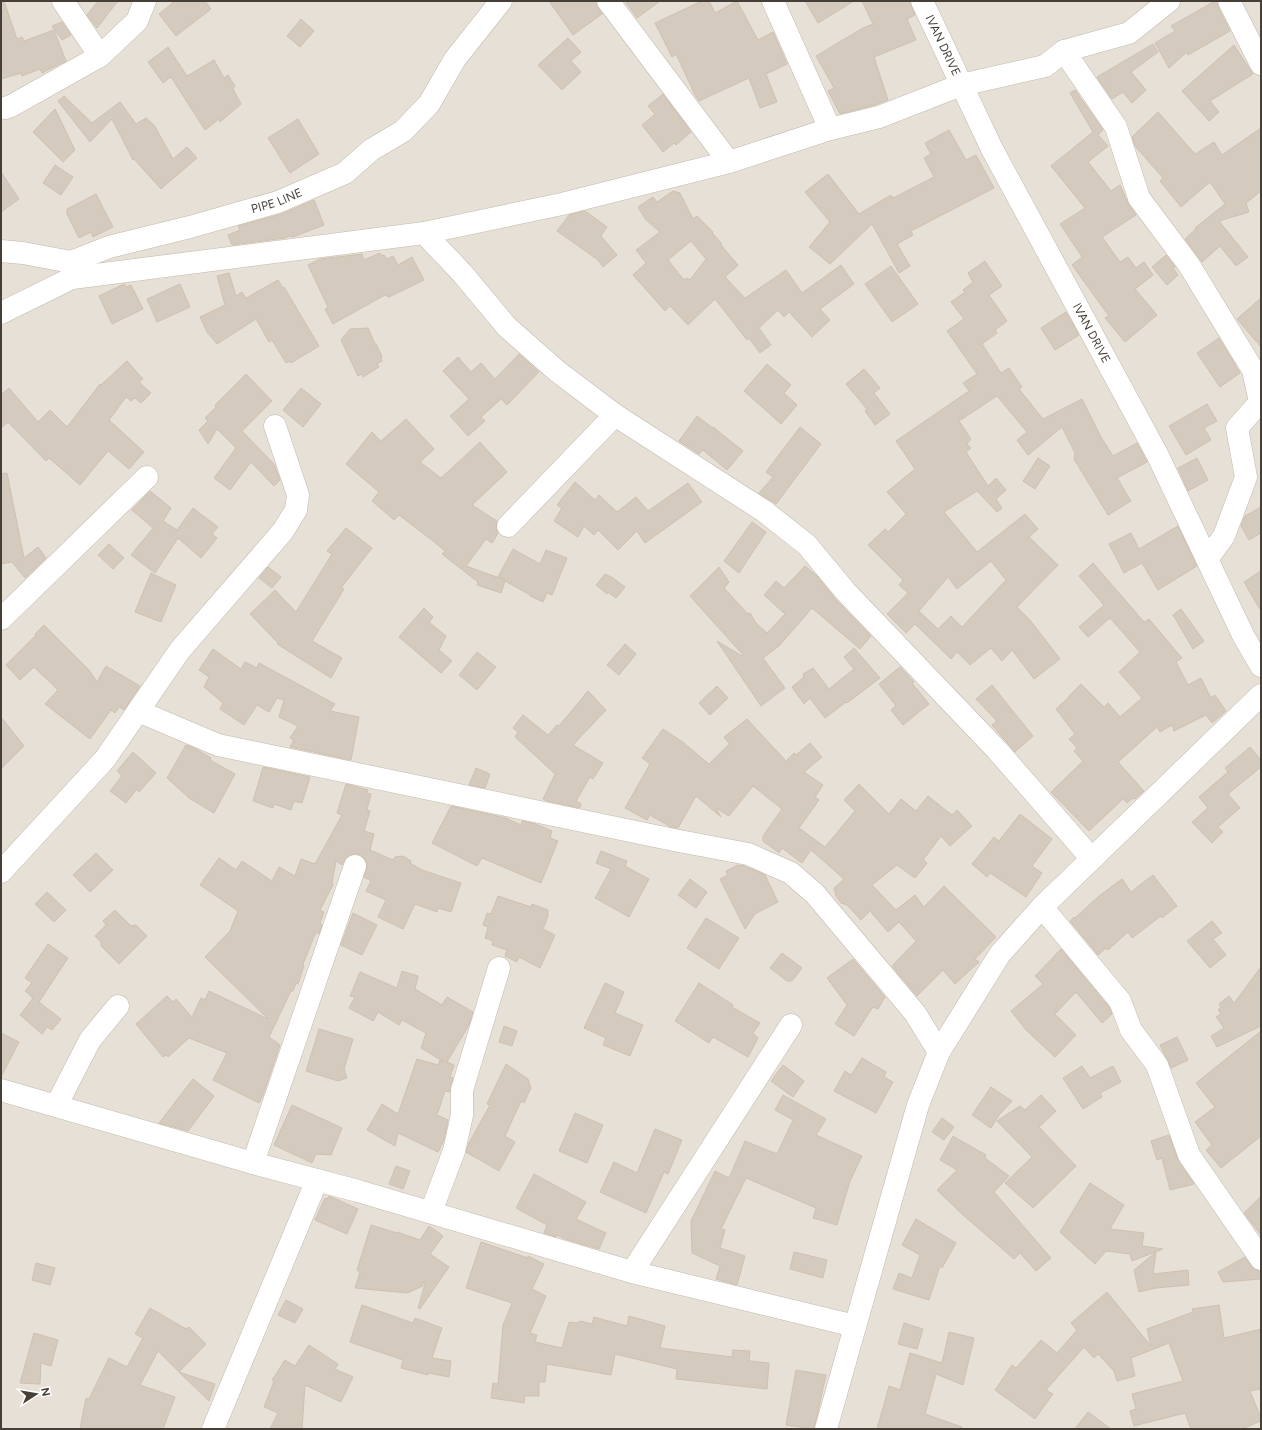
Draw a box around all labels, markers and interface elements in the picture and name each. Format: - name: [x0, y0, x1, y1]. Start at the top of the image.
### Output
- street label: IVAN DRIVE: [923, 12, 963, 78]
- street label: PIPE LINE: [250, 185, 304, 216]
- street label: IVAN DRIVE: [1070, 301, 1113, 365]
- north arrow: [16, 1374, 56, 1414]
- text: N: [38, 1387, 53, 1398]

